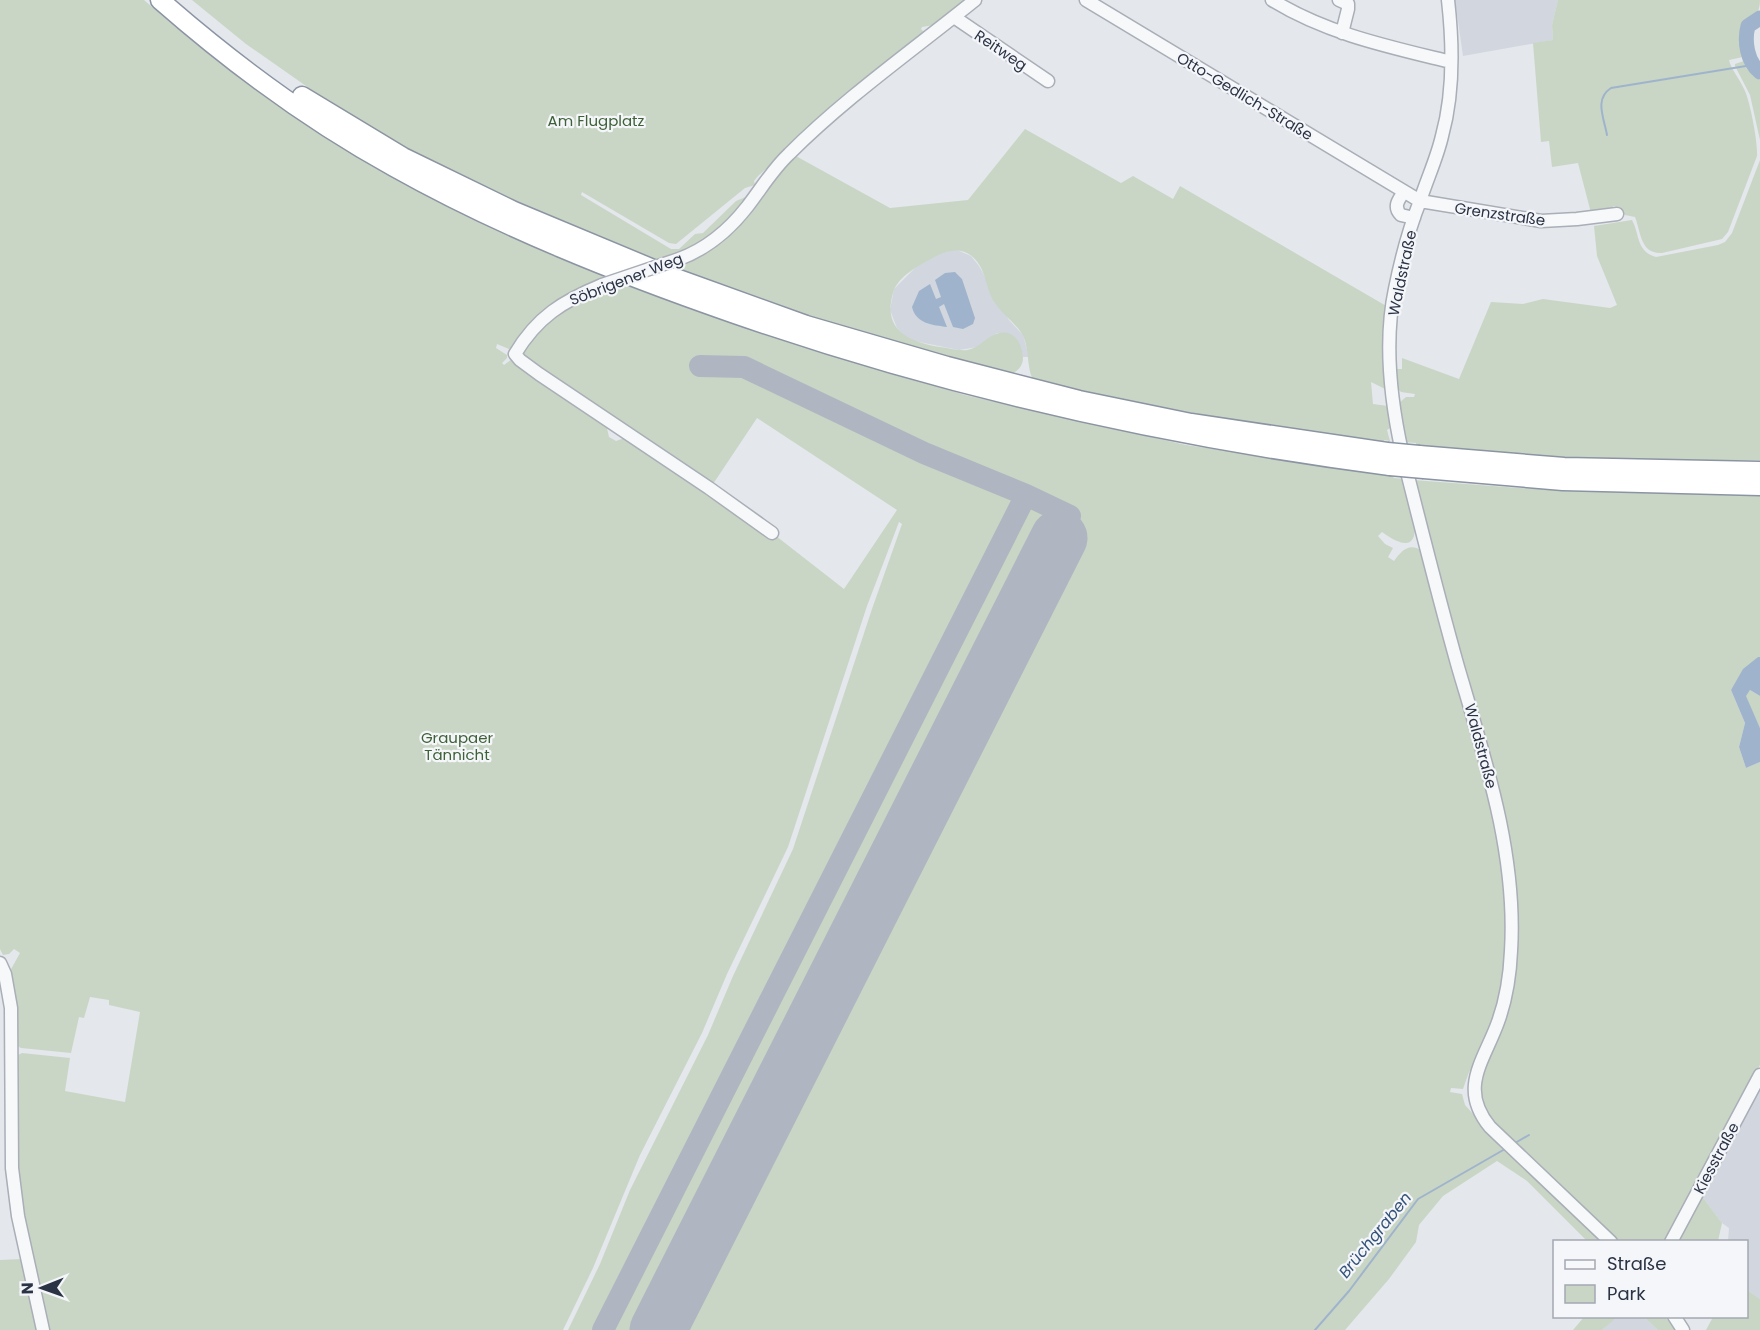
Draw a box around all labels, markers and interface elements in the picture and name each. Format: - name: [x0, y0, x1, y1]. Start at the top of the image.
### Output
- street label: Reitweg: [971, 25, 1031, 75]
- street label: Otto-Gedlich-Straße: [1173, 47, 1317, 145]
- park label: Am Flugplatz: [548, 110, 645, 131]
- street label: Grenzstraße: [1453, 197, 1547, 231]
- street label: Waldstraße: [1383, 228, 1421, 318]
- street label: Söbrigener Weg: [566, 248, 686, 310]
- street label: Waldstraße: [1460, 701, 1502, 791]
- park label: Graupaer Tännicht: [421, 727, 493, 765]
- street label: Kiesstraße: [1688, 1118, 1744, 1198]
- water label: Brüchgraben: [1333, 1187, 1417, 1283]
- legend: [1553, 1240, 1748, 1318]
- text: Straße: [1607, 1251, 1666, 1276]
- north arrow: [12, 1258, 72, 1318]
- text: Park: [1607, 1281, 1646, 1306]
- text: N: [16, 1282, 39, 1294]

